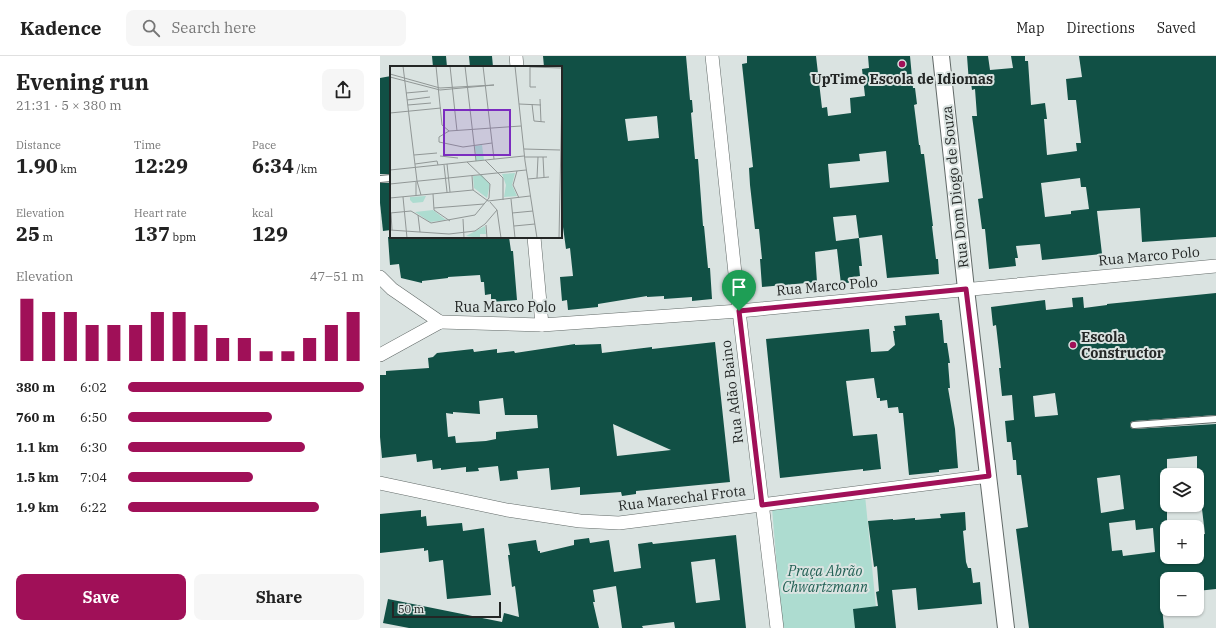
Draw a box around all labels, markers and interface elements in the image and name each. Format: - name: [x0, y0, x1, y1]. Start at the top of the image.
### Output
- search box: [126, 10, 406, 46]
- text: Kadence: [20, 16, 102, 40]
- icon: search: [140, 17, 162, 39]
- text: Search here: [172, 18, 256, 37]
- text: Map: [1016, 19, 1045, 37]
- text: Directions: [1067, 19, 1135, 37]
- text: Saved: [1157, 19, 1196, 37]
- marker: UpTime Escola de Idiomas: [897, 59, 907, 69]
- inset map: [390, 66, 562, 238]
- text: Evening run: [16, 67, 149, 96]
- button: share: [322, 69, 364, 111]
- place label: UpTime Escola de Idiomas: [811, 70, 993, 88]
- text: 21:31 · 5 × 380 m: [16, 97, 122, 114]
- street label: Rua Dom Diogo de Souza: [937, 105, 972, 269]
- text: Distance: [16, 138, 61, 152]
- text: Time: [134, 138, 161, 152]
- text: Pace: [252, 138, 276, 152]
- text: 1.90: [16, 152, 58, 179]
- text: 12:29: [134, 152, 188, 179]
- text: 6:34: [252, 152, 294, 179]
- text: km: [58, 162, 77, 176]
- text: /km: [294, 162, 318, 176]
- text: Elevation: [16, 206, 64, 220]
- text: Heart rate: [134, 206, 187, 220]
- text: kcal: [252, 206, 273, 220]
- text: 25: [16, 220, 40, 247]
- text: 137: [134, 220, 170, 247]
- text: 129: [252, 220, 288, 247]
- text: m: [40, 230, 53, 244]
- text: bpm: [170, 230, 196, 244]
- street label: Rua Marco Polo: [1098, 243, 1201, 269]
- text: Elevation: [16, 268, 73, 285]
- text: 47–51 m: [310, 268, 364, 285]
- pin: [722, 270, 756, 311]
- street label: Rua Marco Polo: [776, 273, 879, 299]
- icon: arrive: [728, 276, 750, 298]
- street label: Rua Marco Polo: [454, 298, 556, 316]
- place label: Escola Constructor: [1081, 328, 1164, 362]
- street label: Rua Adão Baino: [717, 339, 747, 445]
- marker: Escola Constructor: [1068, 340, 1078, 350]
- text: 380 m: [16, 379, 55, 396]
- text: 6:02: [80, 379, 107, 396]
- text: 760 m: [16, 409, 55, 426]
- text: 6:50: [80, 409, 107, 426]
- text: 1.1 km: [16, 439, 59, 456]
- text: 6:30: [80, 439, 107, 456]
- map controls: [1160, 468, 1204, 616]
- button: layers: [1160, 468, 1204, 512]
- text: 1.5 km: [16, 469, 59, 486]
- text: 7:04: [80, 469, 107, 486]
- street label: Rua Marechal Frota: [617, 481, 747, 515]
- text: 1.9 km: [16, 499, 59, 516]
- text: 6:22: [80, 499, 107, 516]
- button: +: [1160, 520, 1204, 564]
- park label: Praça Abrão Chwartzmann: [782, 562, 868, 596]
- button: −: [1160, 572, 1204, 616]
- button: Save: [16, 574, 186, 620]
- button: Share: [194, 574, 364, 620]
- scale bar: [392, 600, 501, 619]
- text: 50 m: [398, 602, 424, 616]

